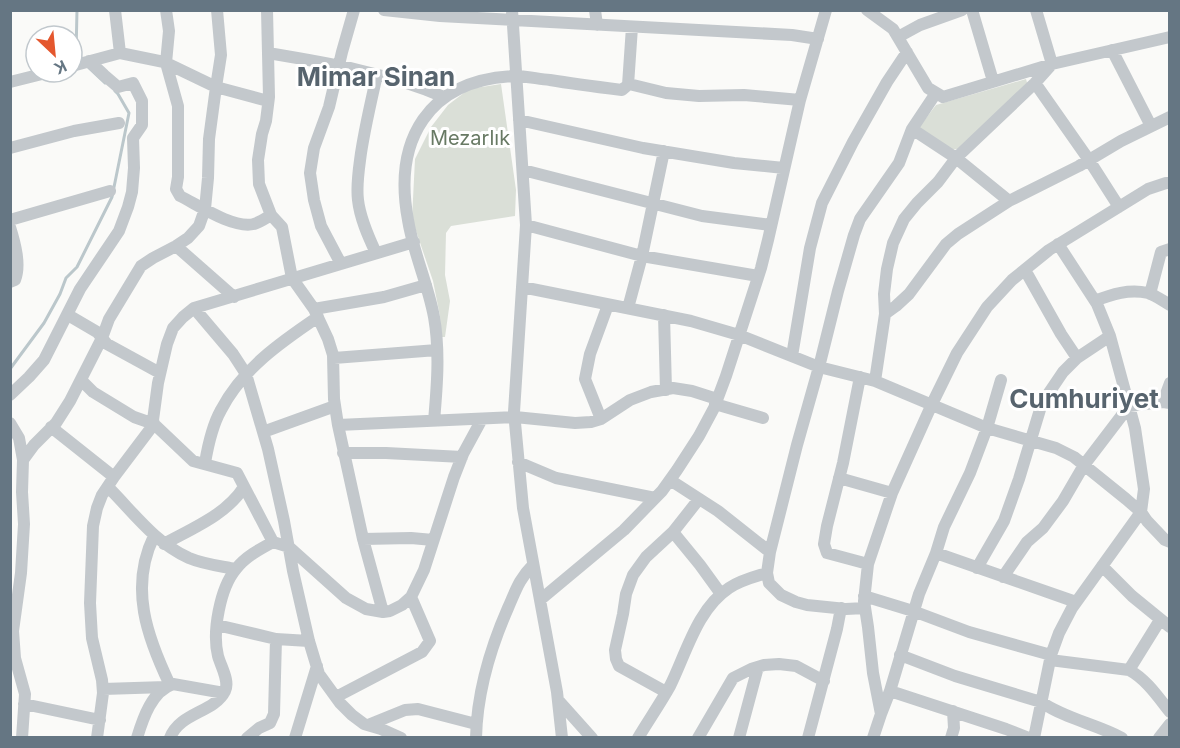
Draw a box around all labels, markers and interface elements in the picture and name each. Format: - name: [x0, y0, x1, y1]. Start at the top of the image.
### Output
- north arrow: [24, 24, 84, 84]
- text: K: [51, 56, 70, 79]
- district label: Mimar Sinan: [297, 61, 455, 92]
- park label: Mezarlık: [430, 126, 510, 150]
- district label: Cumhuriyet: [1009, 383, 1159, 414]

